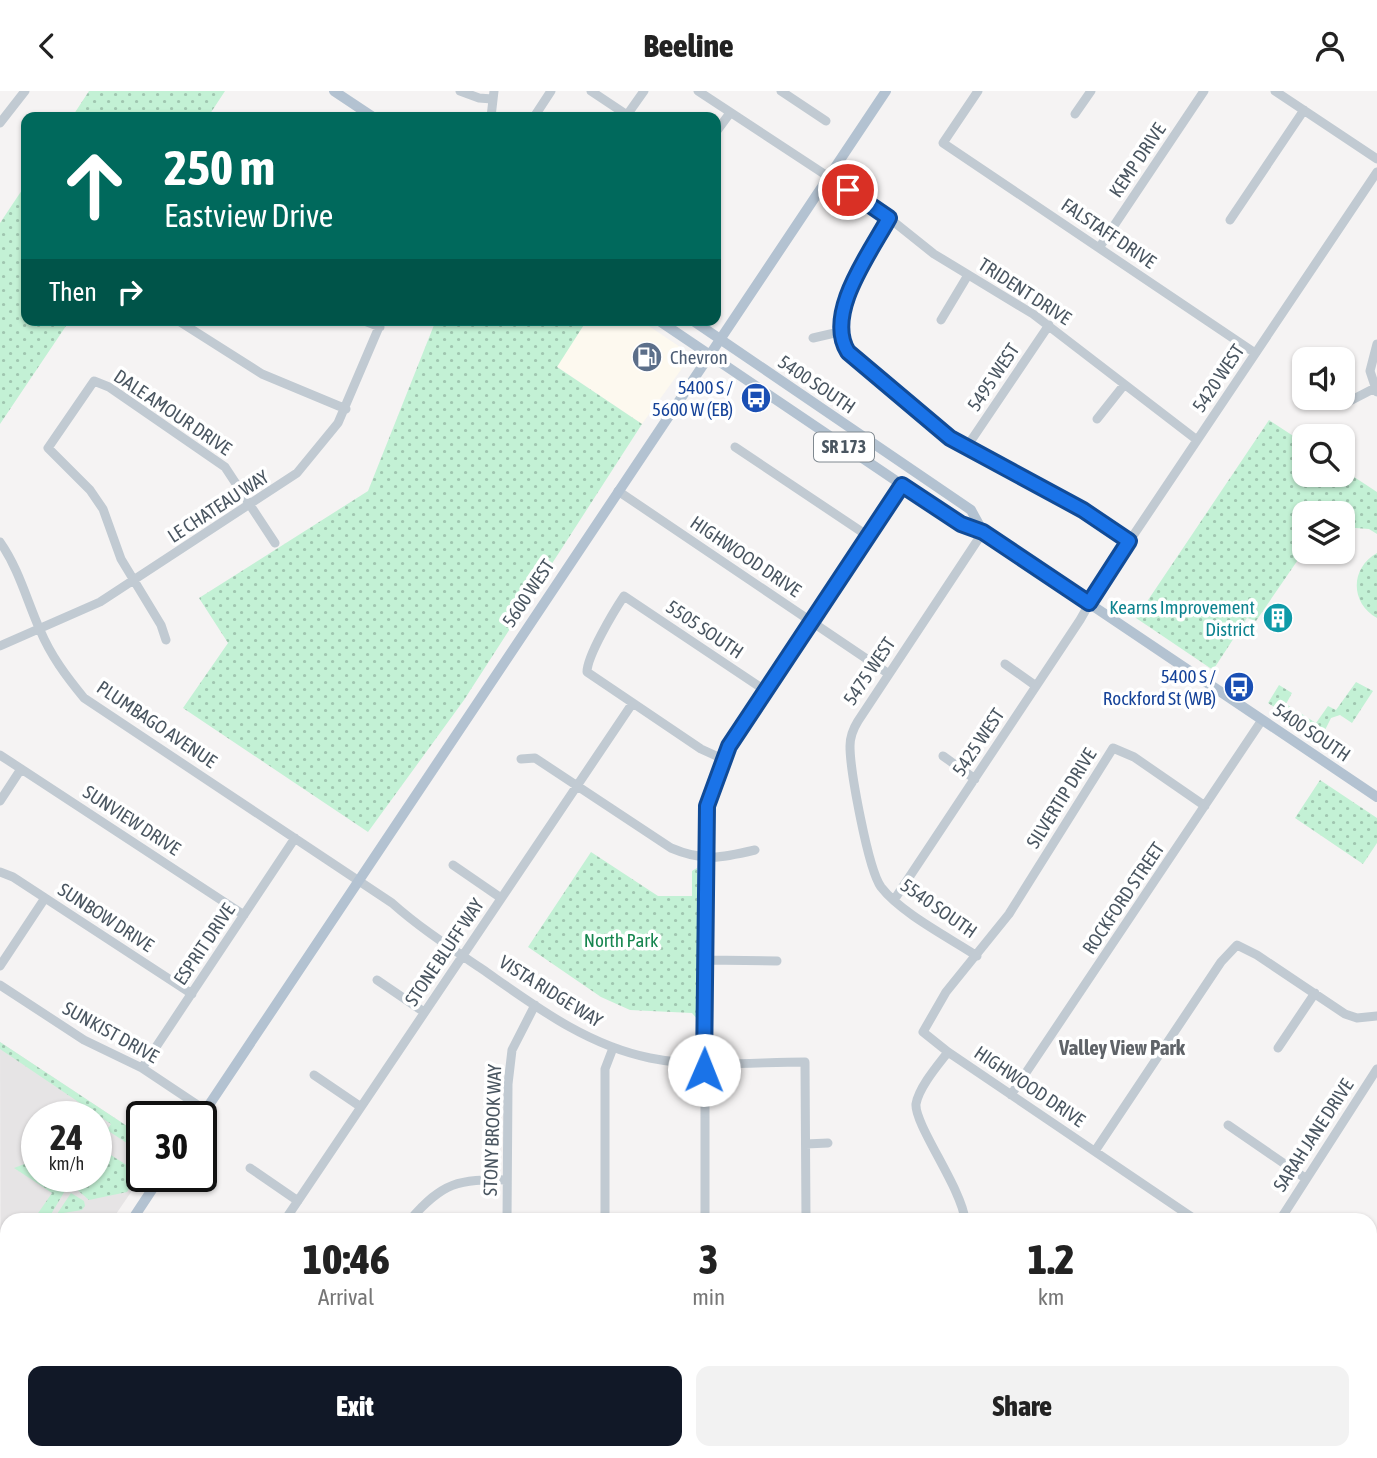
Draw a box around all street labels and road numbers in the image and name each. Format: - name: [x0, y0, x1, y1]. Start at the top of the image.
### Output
- street label: KEMP DRIVE: [1104, 119, 1170, 201]
- street label: FALSTAFF DRIVE: [1058, 193, 1160, 273]
- street label: TRIDENT DRIVE: [975, 253, 1075, 329]
- street label: 5495 WEST: [962, 339, 1024, 415]
- street label: 5420 WEST: [1187, 340, 1249, 416]
- street label: 5400 SOUTH: [774, 350, 860, 418]
- street label: DALE AMOUR DRIVE: [110, 365, 236, 459]
- road number: SR 173: [814, 433, 874, 461]
- street label: LE CHATEAU WAY: [163, 465, 273, 547]
- street label: HIGHWOOD DRIVE: [687, 511, 805, 601]
- street label: 5600 WEST: [497, 555, 559, 631]
- street label: 5505 SOUTH: [662, 595, 748, 663]
- street label: 5475 WEST: [838, 633, 900, 709]
- street label: PLUMBAGO AVENUE: [93, 676, 221, 772]
- street label: 5400 SOUTH: [1269, 698, 1355, 766]
- street label: 5425 WEST: [947, 704, 1009, 780]
- street label: SILVERTIP DRIVE: [1022, 744, 1100, 852]
- street label: SUNVIEW DRIVE: [79, 780, 185, 860]
- street label: ROCKFORD STREET: [1077, 837, 1169, 958]
- street label: 5540 SOUTH: [897, 874, 981, 942]
- street label: SUNBOW DRIVE: [54, 878, 158, 956]
- street label: STONE BLUFF WAY: [400, 894, 488, 1010]
- street label: ESPRIT DRIVE: [169, 899, 239, 989]
- street label: VISTA RIDGE WAY: [495, 951, 607, 1032]
- street label: SUNKIST DRIVE: [59, 997, 163, 1067]
- street label: HIGHWOOD DRIVE: [971, 1041, 1089, 1131]
- street label: STONY BROOK WAY: [479, 1063, 505, 1196]
- street label: SARAH JANE DRIVE: [1269, 1075, 1357, 1195]

